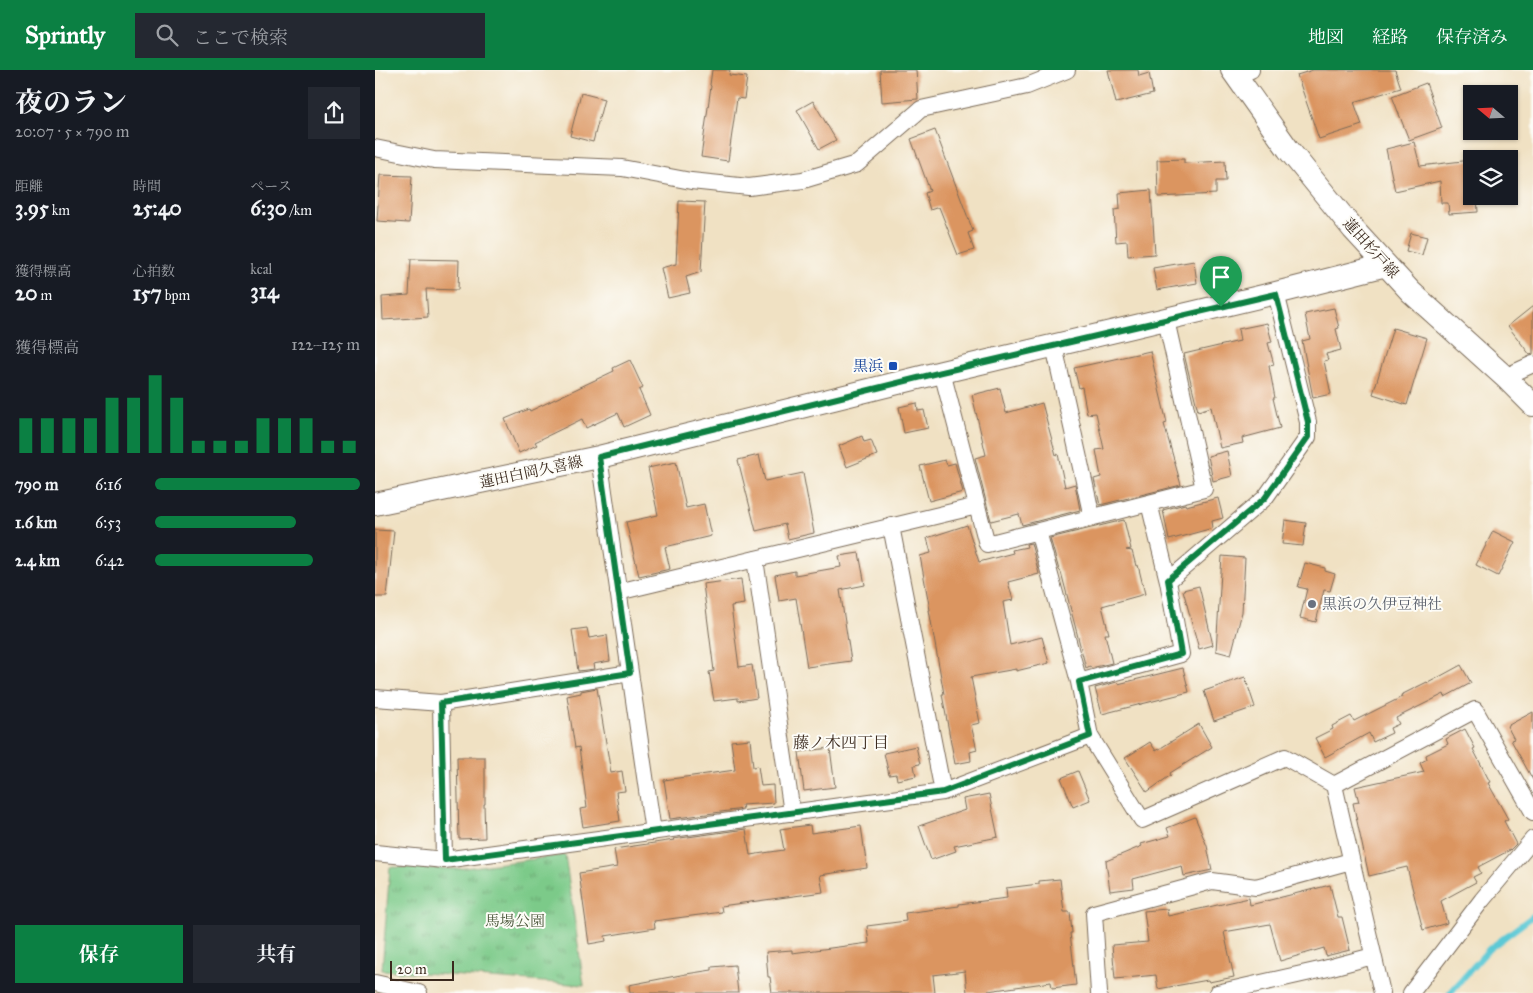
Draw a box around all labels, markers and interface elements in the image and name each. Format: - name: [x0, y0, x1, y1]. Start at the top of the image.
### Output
- search box: [135, 13, 485, 58]
- text: Sprintly: [25, 20, 105, 50]
- icon: search: [153, 21, 181, 49]
- text: ここで検索: [193, 26, 288, 49]
- text: 地図: [1308, 26, 1344, 48]
- text: 経路: [1372, 26, 1408, 48]
- text: 保存済み: [1436, 26, 1508, 48]
- text: 夜のラン: [15, 85, 127, 120]
- north arrow: [1463, 85, 1517, 140]
- map controls: [1463, 85, 1518, 205]
- button: share: [308, 87, 360, 139]
- text: 20:07 · 5 × 790 m: [15, 122, 129, 141]
- button: layers: [1463, 150, 1518, 205]
- text: 距離: [15, 178, 43, 195]
- text: 時間: [133, 178, 161, 195]
- text: ペース: [250, 178, 292, 195]
- text: 3.95: [15, 195, 49, 221]
- text: 25:40: [133, 195, 182, 221]
- text: 6:30: [250, 195, 287, 221]
- text: km: [49, 202, 70, 219]
- text: /km: [287, 202, 312, 219]
- street label: 蓮田杉戸線: [1339, 214, 1403, 282]
- pin: [1200, 256, 1242, 307]
- text: kcal: [250, 261, 272, 278]
- text: 獲得標高: [15, 263, 71, 280]
- text: 心拍数: [133, 263, 175, 280]
- icon: arrive: [1207, 263, 1235, 291]
- text: 314: [250, 278, 279, 304]
- text: 20: [15, 280, 38, 306]
- text: 157: [133, 280, 162, 306]
- text: m: [38, 287, 52, 304]
- text: bpm: [162, 287, 190, 304]
- text: 122–125 m: [291, 335, 360, 354]
- text: 獲得標高: [15, 338, 79, 357]
- place label: 黒浜: [853, 357, 883, 375]
- marker: 黒浜: [887, 360, 899, 372]
- street label: 蓮田白岡久喜線: [478, 452, 584, 492]
- text: 790 m: [15, 475, 58, 494]
- text: 6:16: [95, 475, 122, 494]
- text: 1.6 km: [15, 513, 57, 532]
- text: 6:53: [95, 513, 121, 532]
- text: 2.4 km: [15, 551, 60, 570]
- text: 6:42: [95, 551, 124, 570]
- place label: 黒浜の久伊豆神社: [1322, 595, 1442, 613]
- marker: 黒浜の久伊豆神社: [1306, 598, 1318, 610]
- district label: 藤ノ木四丁目: [793, 733, 889, 752]
- park label: 馬場公園: [485, 912, 545, 930]
- button: 保存: [15, 925, 183, 983]
- button: 共有: [193, 925, 360, 983]
- scale bar: [390, 958, 454, 981]
- text: 20 m: [397, 961, 427, 978]

